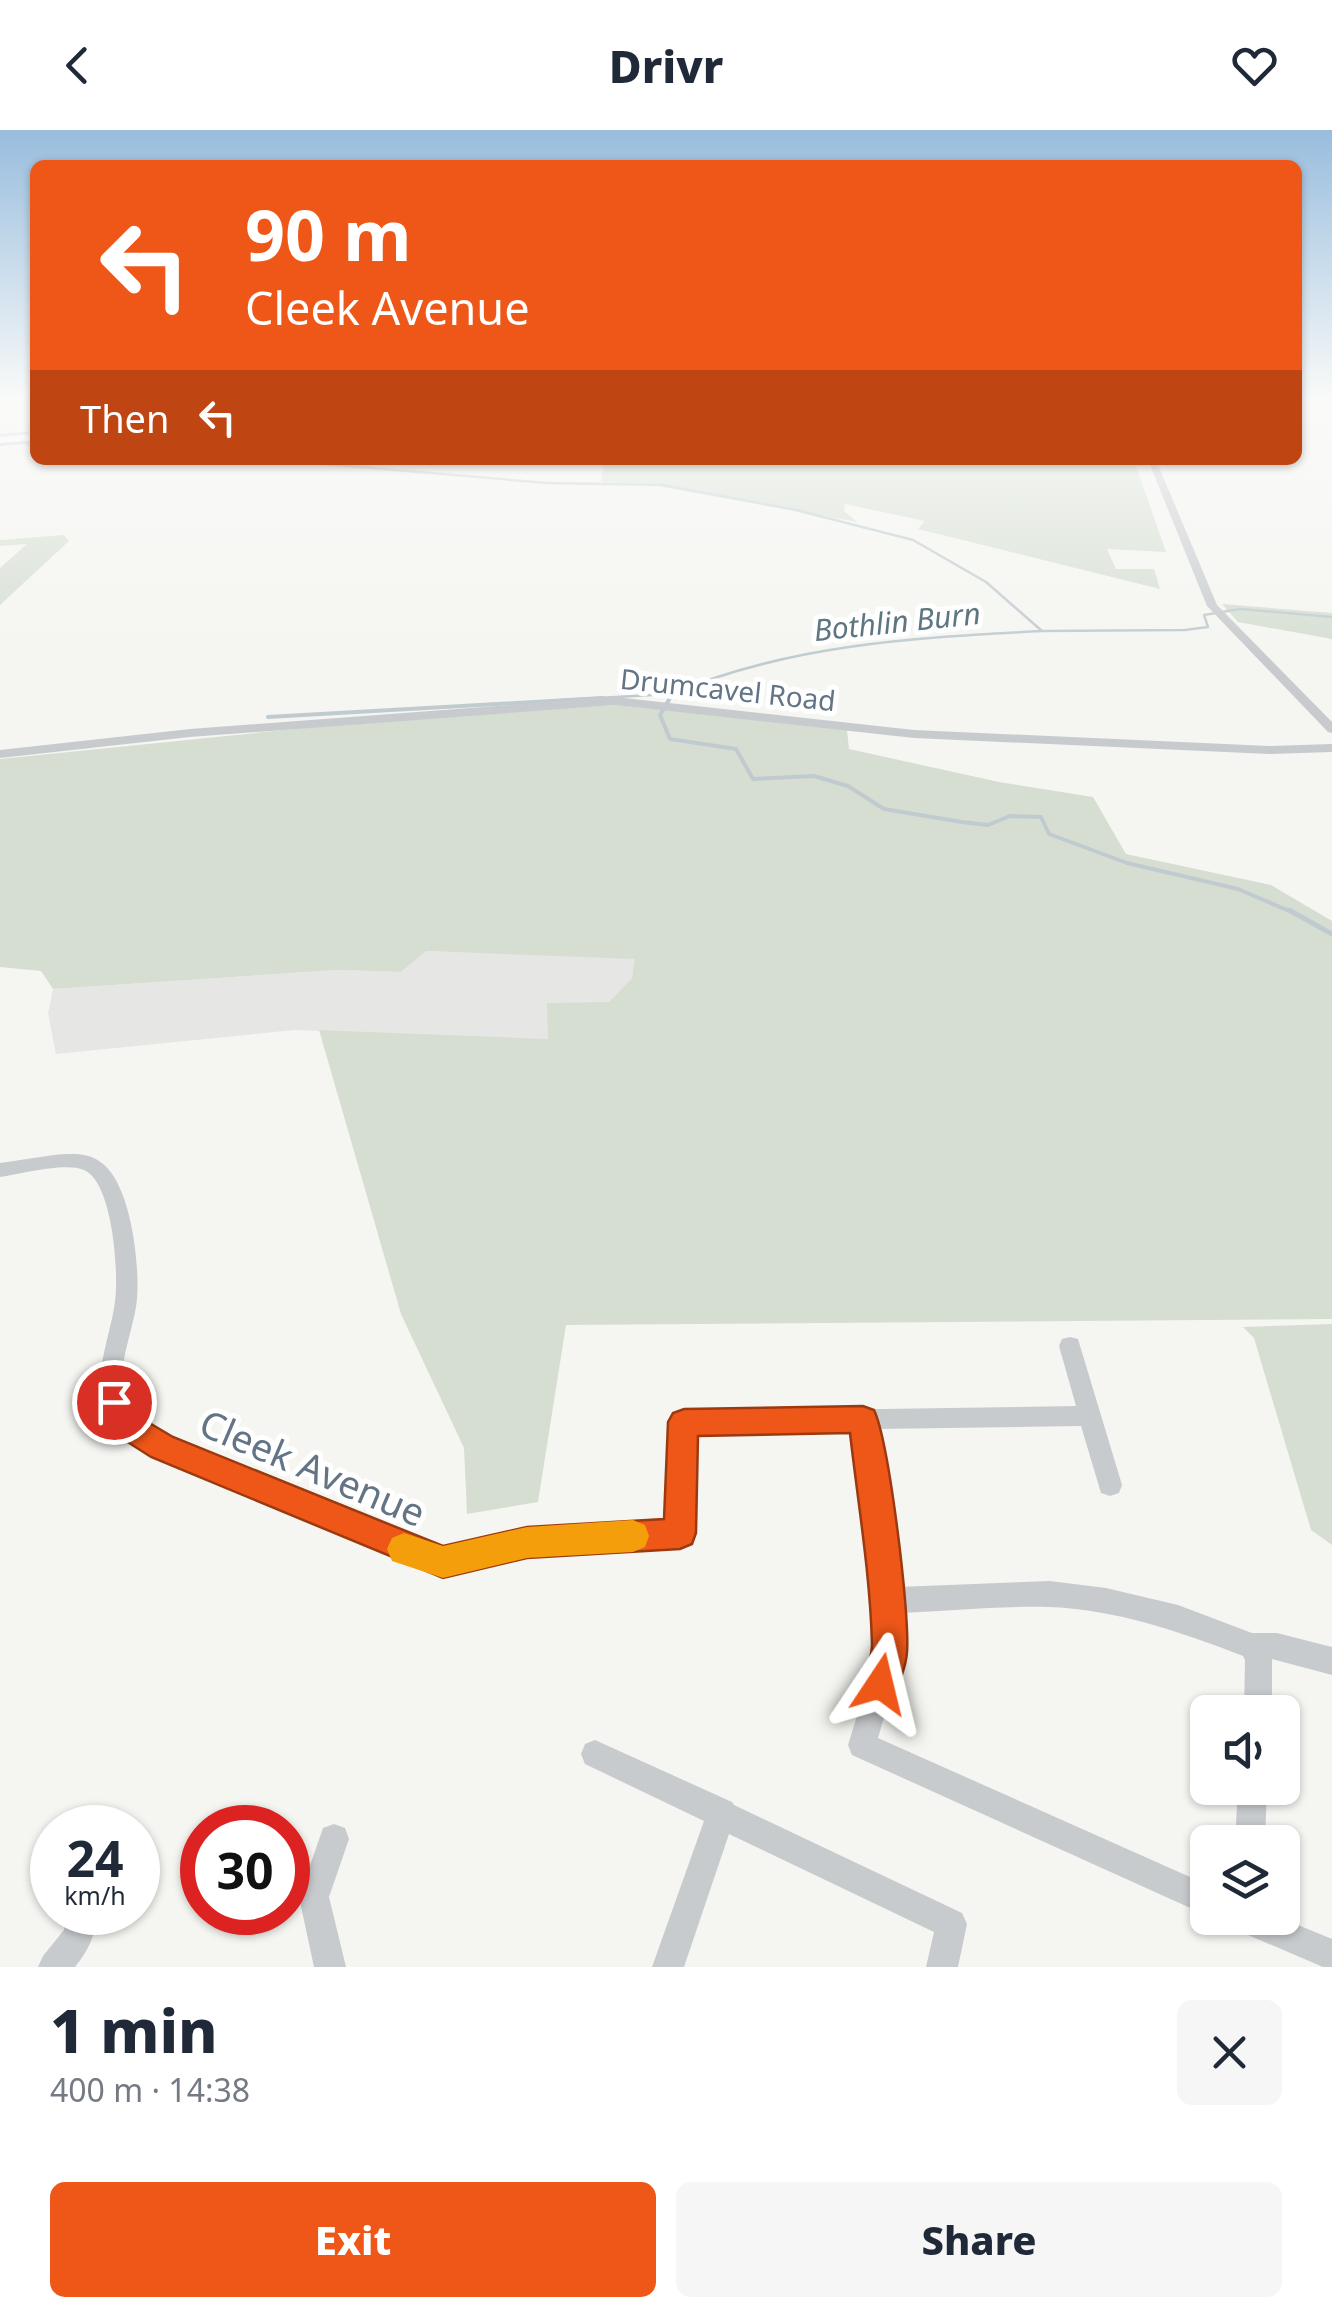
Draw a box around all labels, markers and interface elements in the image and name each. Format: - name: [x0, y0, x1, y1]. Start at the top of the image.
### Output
- text: Drivr: [609, 35, 723, 96]
- icon: back: [50, 38, 105, 93]
- icon: heart: [1227, 38, 1282, 93]
- text: 90 m: [245, 186, 412, 282]
- icon: left: [80, 200, 210, 330]
- text: Cleek Avenue: [245, 277, 530, 338]
- icon: left: [190, 390, 245, 445]
- text: Then: [80, 392, 170, 444]
- water label: Bothlin Burn: [812, 592, 982, 650]
- street label: Drumcavel Road: [618, 659, 838, 719]
- pin: [72, 1360, 157, 1445]
- icon: arrive: [87, 1375, 142, 1430]
- street label: Cleek Avenue: [192, 1396, 434, 1538]
- position arrow: [828, 1632, 932, 1736]
- map controls: [1190, 1695, 1300, 1935]
- button: sound: [1190, 1695, 1300, 1805]
- speed limit sign: 30: [180, 1805, 310, 1935]
- text: 24: [66, 1824, 124, 1892]
- button: layers: [1190, 1825, 1300, 1935]
- text: km/h: [64, 1878, 126, 1912]
- text: 1 min: [50, 1989, 218, 2071]
- button: close: [1177, 2000, 1282, 2105]
- text: 400 m · 14:38: [50, 2068, 250, 2111]
- button: Exit: [50, 2182, 656, 2297]
- button: Share: [676, 2182, 1282, 2297]

